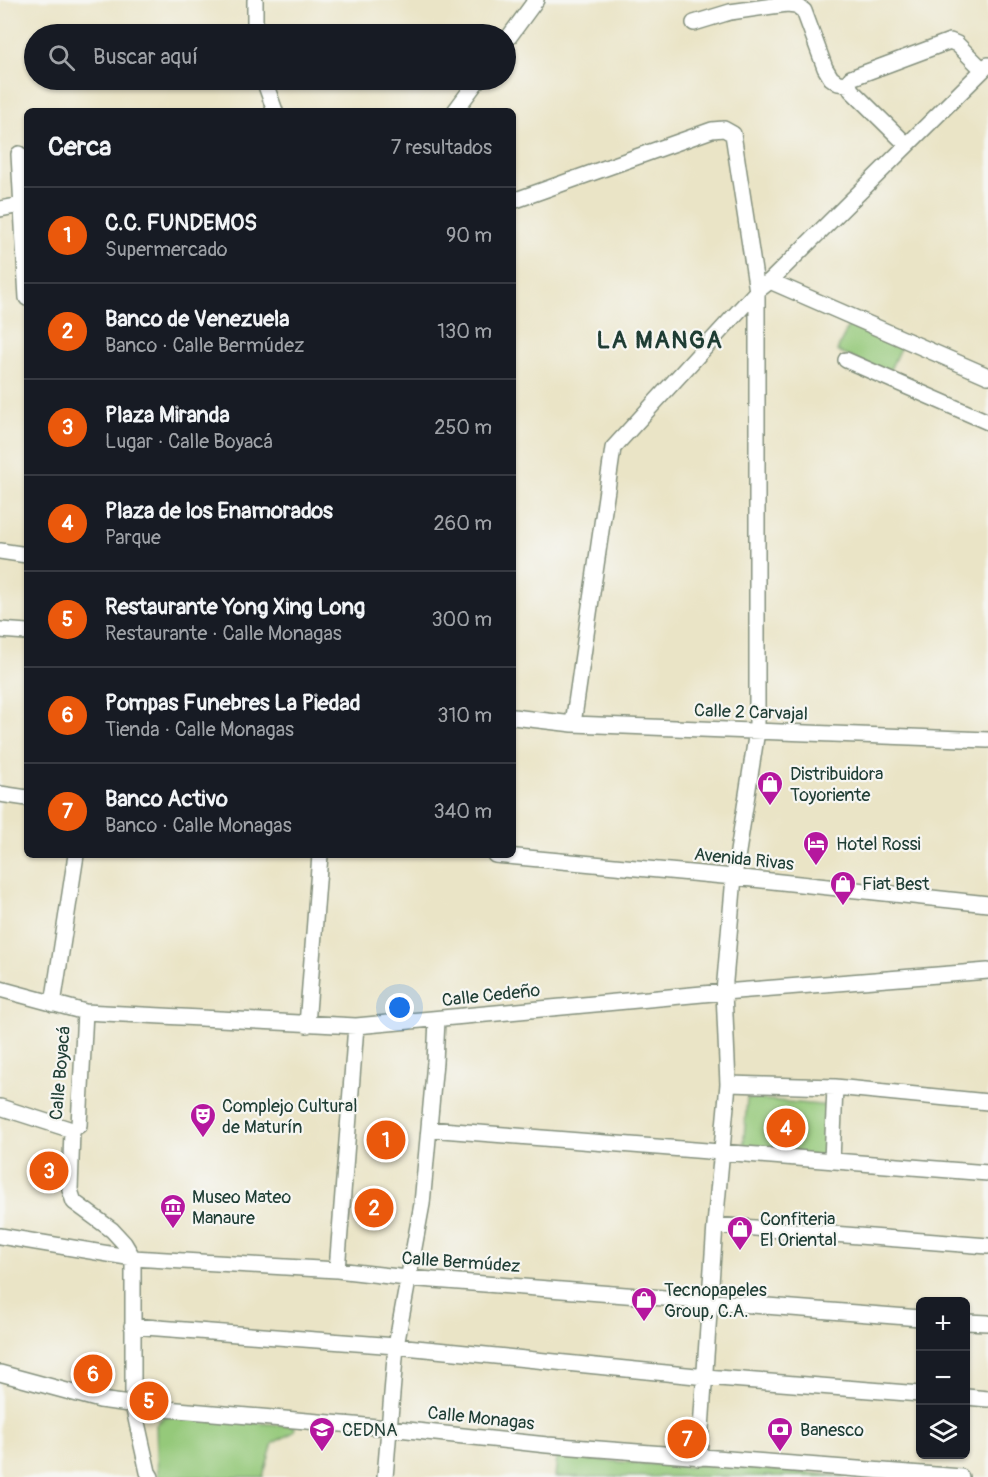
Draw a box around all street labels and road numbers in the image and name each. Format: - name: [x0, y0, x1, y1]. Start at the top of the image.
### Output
- street label: Calle 2 Carvajal: [694, 699, 808, 726]
- street label: Avenida Rivas: [693, 843, 795, 876]
- street label: Calle Cedeño: [441, 979, 542, 1012]
- street label: Calle Boyacá: [45, 1025, 76, 1121]
- street label: Calle Bermúdez: [401, 1247, 521, 1278]
- street label: Calle Monagas: [426, 1401, 536, 1436]

